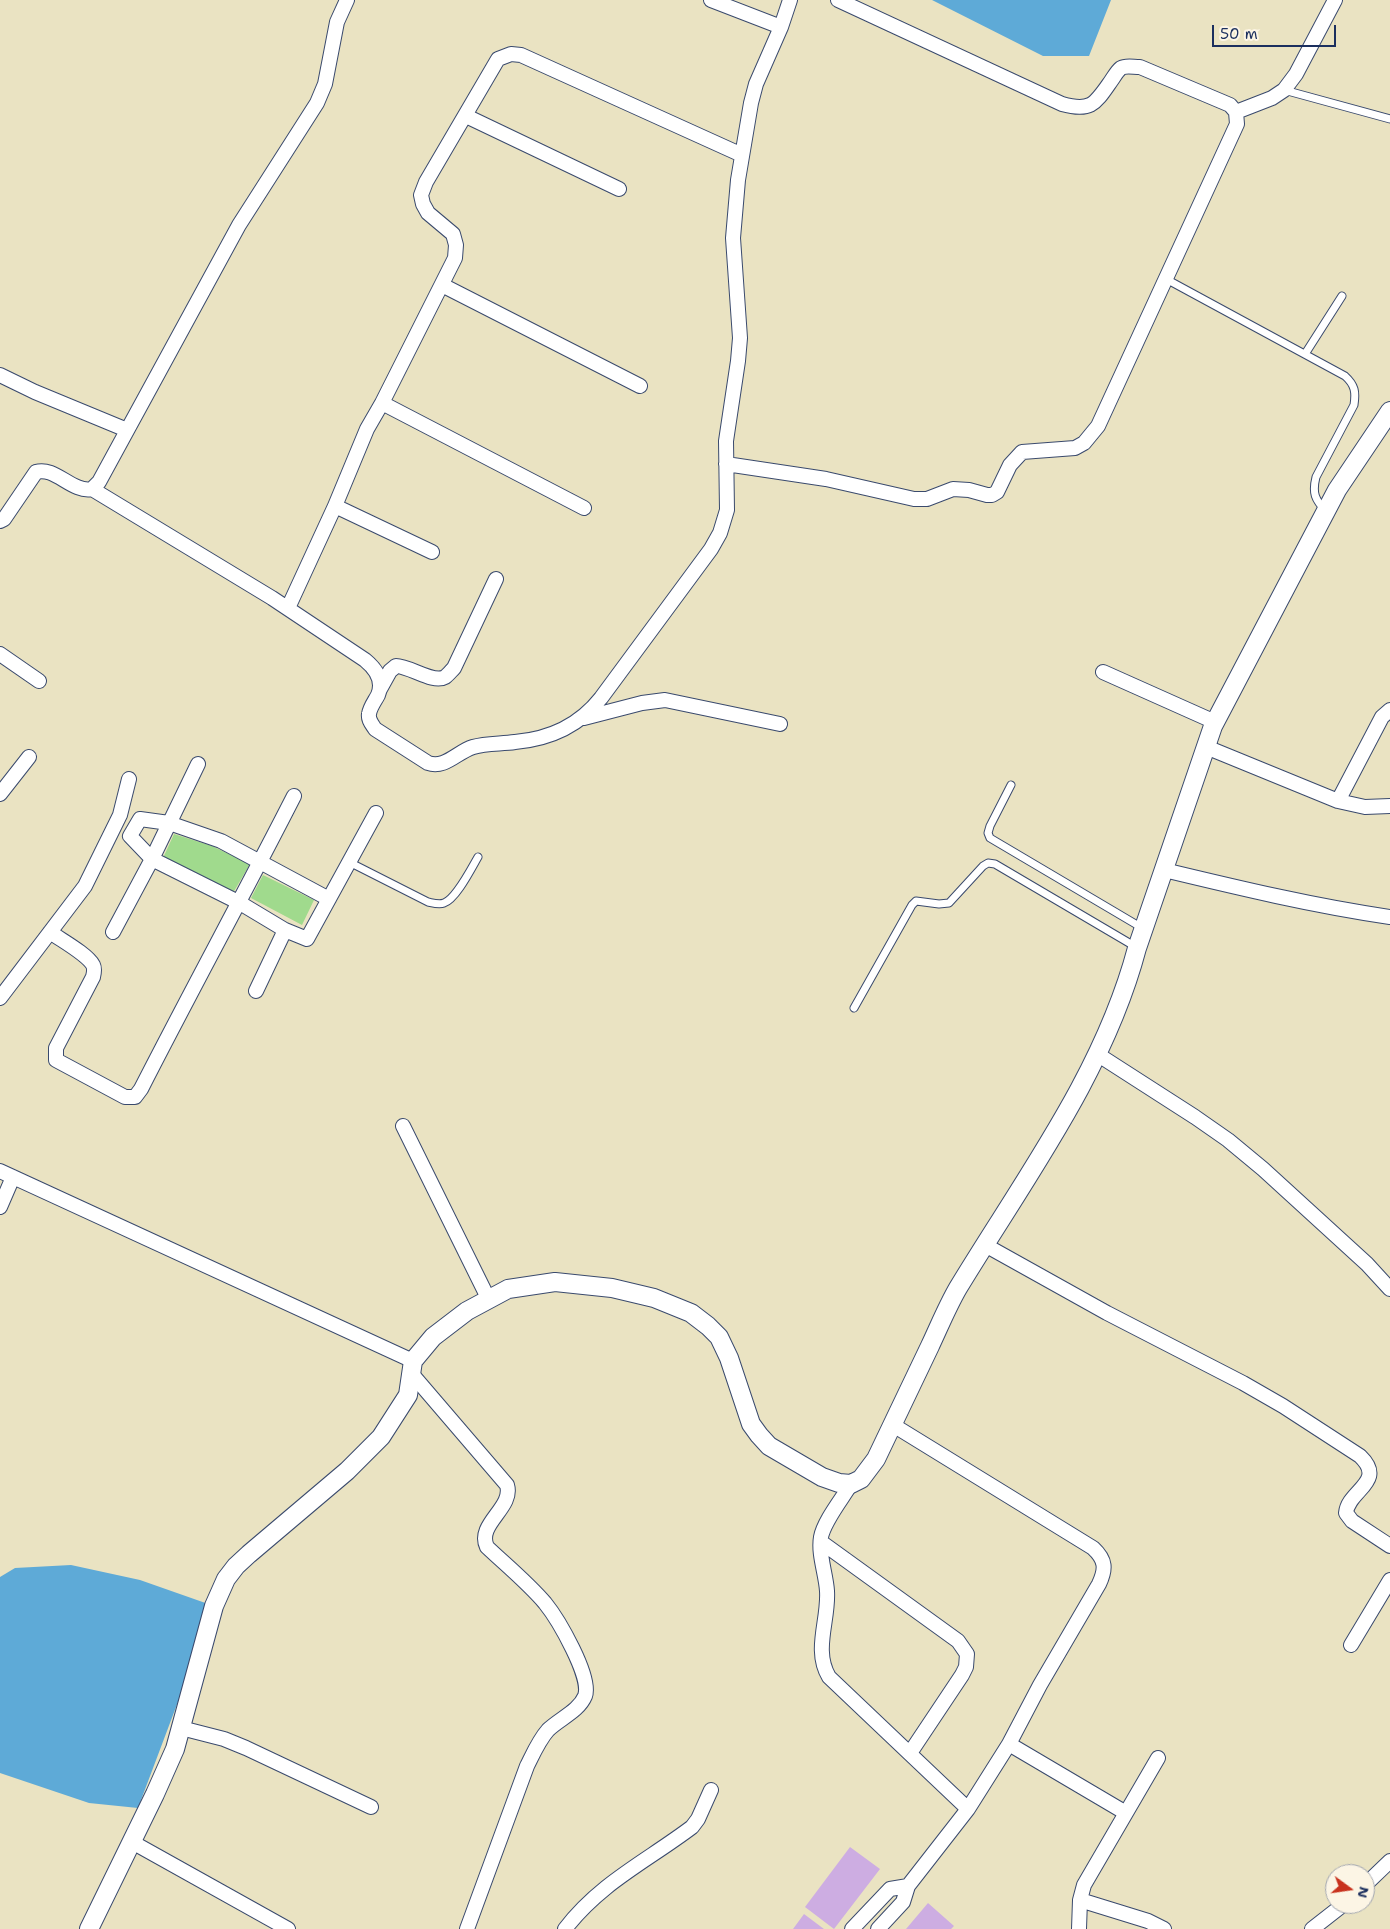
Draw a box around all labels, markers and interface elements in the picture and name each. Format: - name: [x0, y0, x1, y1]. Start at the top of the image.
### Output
- scale bar: [1215, 15, 1339, 47]
- text: 50 m: [1220, 24, 1258, 44]
- north arrow: [1325, 1864, 1375, 1914]
- text: N: [1354, 1885, 1374, 1900]

